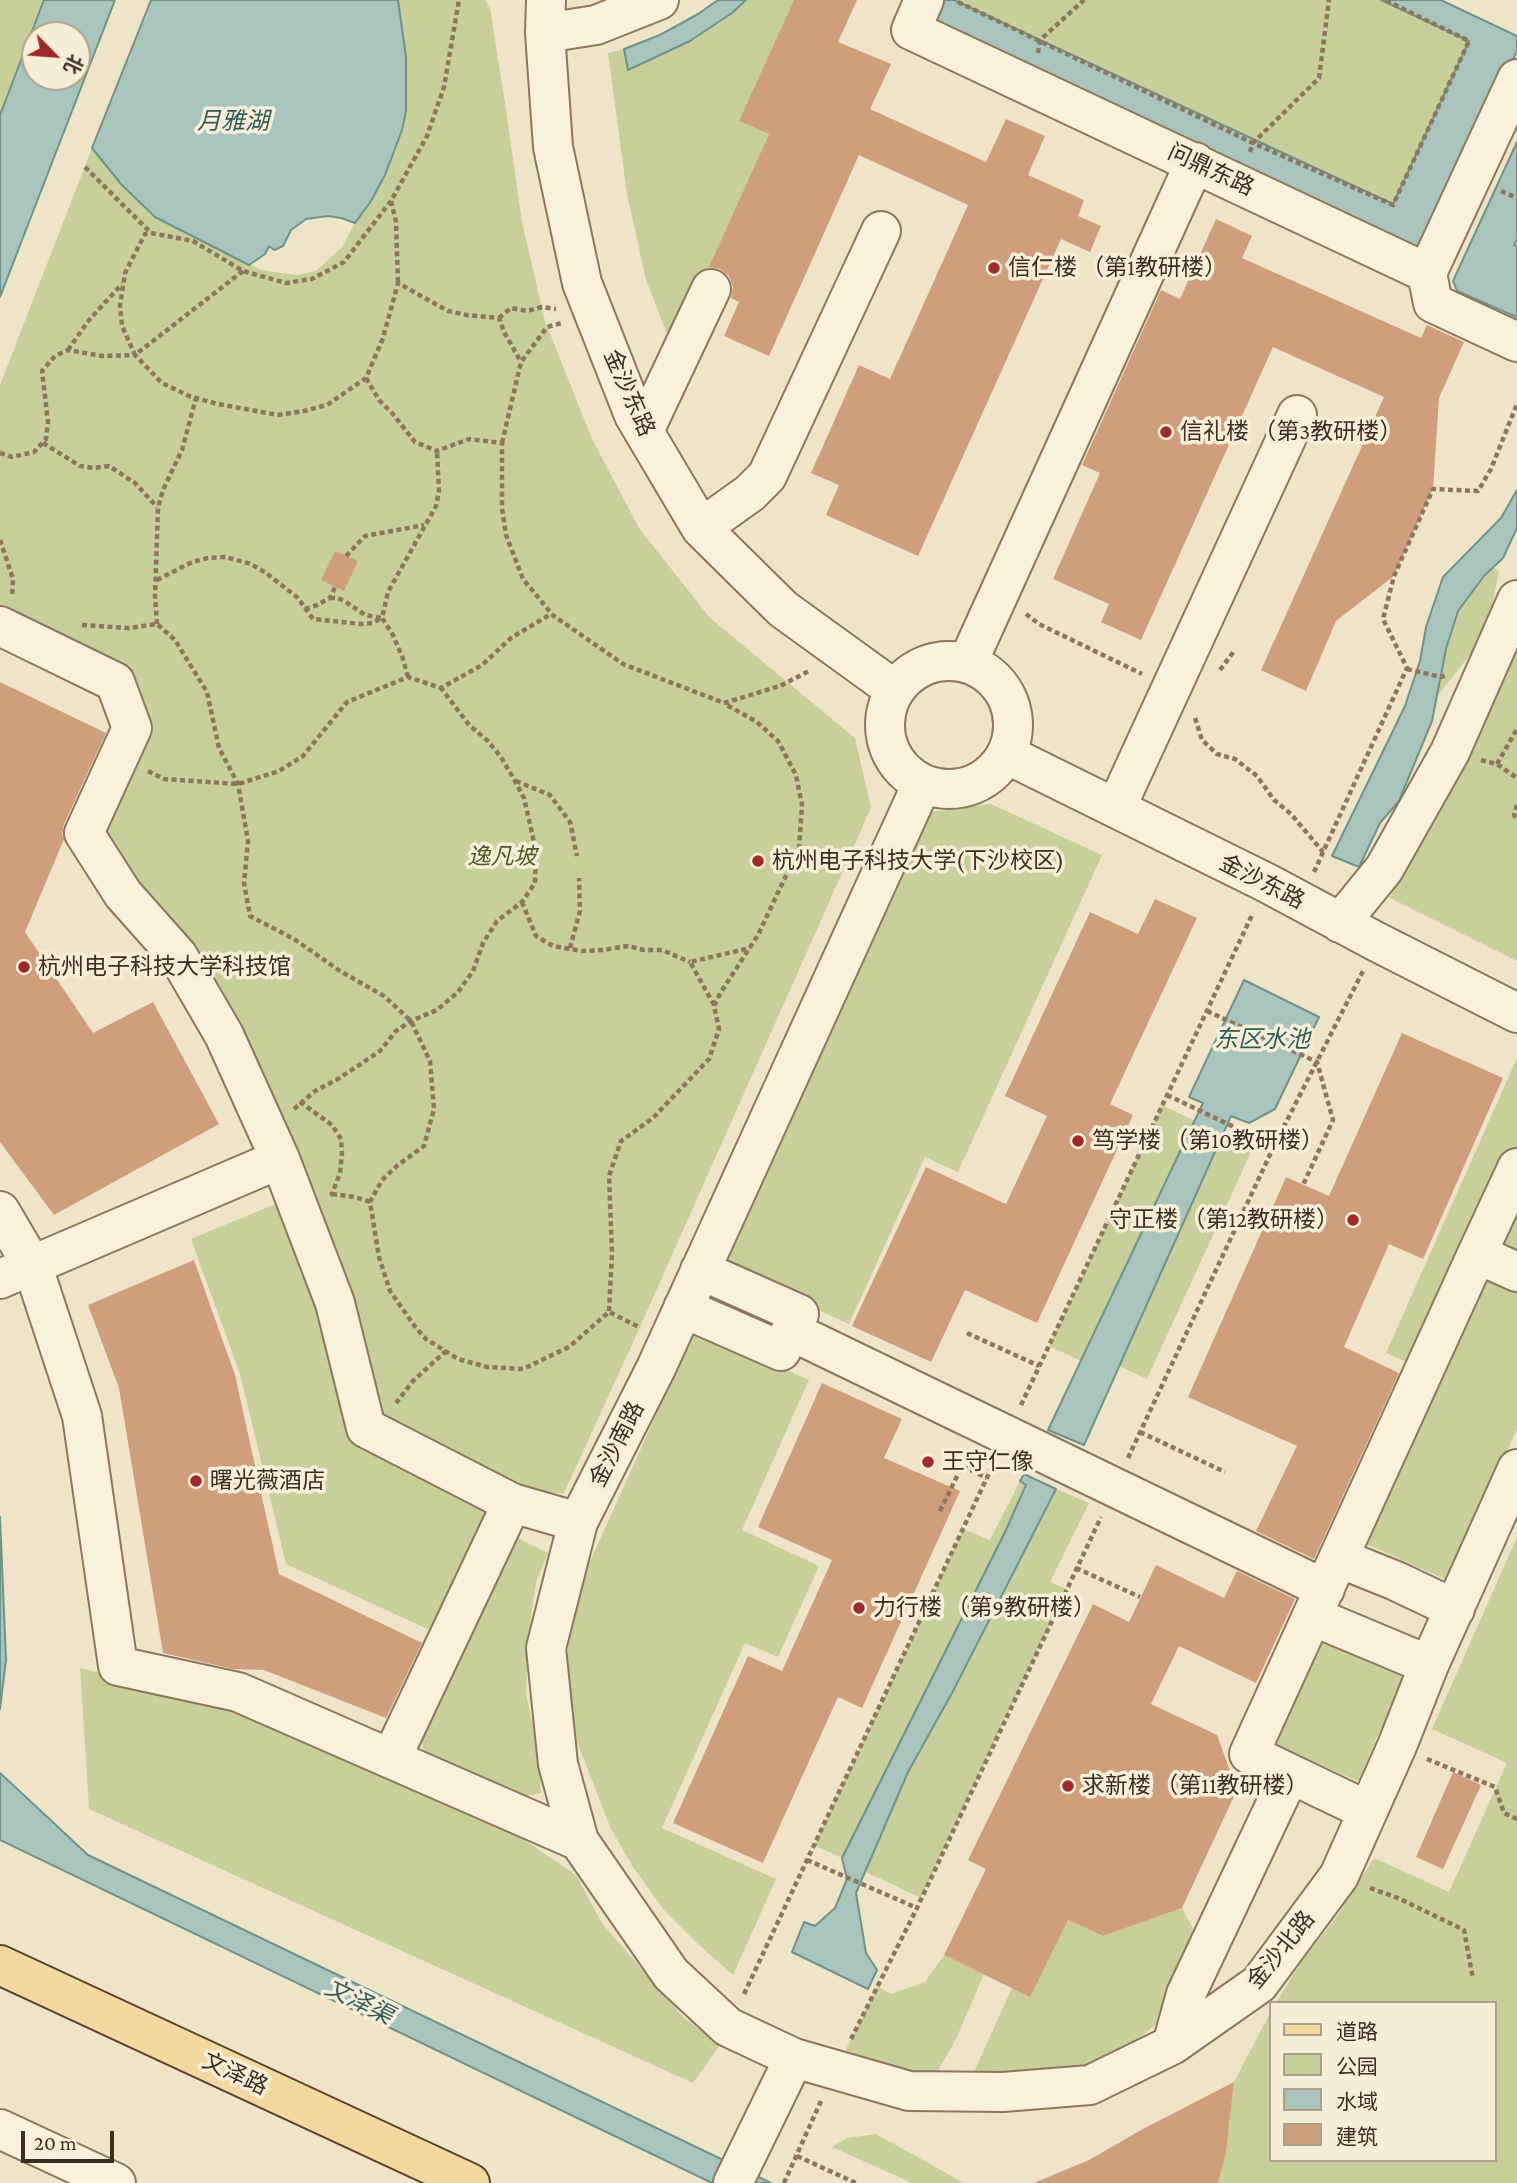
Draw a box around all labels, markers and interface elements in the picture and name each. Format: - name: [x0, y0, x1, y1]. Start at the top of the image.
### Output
- north arrow: [21, 21, 91, 91]
- text: 北: [60, 51, 87, 77]
- water label: 月雅湖: [197, 108, 269, 136]
- street label: 问鼎东路: [1163, 138, 1259, 202]
- place label: 信仁楼 （第1教研楼）: [1008, 254, 1227, 282]
- marker: 信仁楼 （第1教研楼）: [986, 260, 1002, 276]
- street label: 金沙东路: [598, 345, 660, 441]
- place label: 信礼楼 （第3教研楼）: [1180, 418, 1402, 446]
- marker: 信礼楼 （第3教研楼）: [1158, 424, 1174, 440]
- park label: 逸凡坡: [468, 843, 536, 871]
- place label: 杭州电子科技大学(下沙校区): [772, 847, 1064, 875]
- street label: 金沙东路: [1215, 849, 1309, 915]
- marker: 杭州电子科技大学(下沙校区): [750, 853, 766, 869]
- place label: 杭州电子科技大学科技馆: [38, 953, 291, 981]
- marker: 杭州电子科技大学科技馆: [16, 959, 32, 975]
- water label: 东区水池: [1214, 1026, 1310, 1054]
- place label: 笃学楼 （第10教研楼）: [1092, 1127, 1324, 1155]
- marker: 笃学楼 （第10教研楼）: [1070, 1133, 1086, 1149]
- place label: 守正楼 （第12教研楼）: [1109, 1206, 1339, 1234]
- marker: 守正楼 （第12教研楼）: [1345, 1212, 1361, 1228]
- street label: 金沙南路: [584, 1397, 650, 1491]
- place label: 王守仁像: [942, 1448, 1034, 1476]
- marker: 王守仁像: [920, 1454, 936, 1470]
- place label: 曙光薇酒店: [210, 1467, 325, 1495]
- marker: 曙光薇酒店: [188, 1473, 204, 1489]
- place label: 力行楼 （第9教研楼）: [873, 1594, 1096, 1622]
- marker: 力行楼 （第9教研楼）: [851, 1600, 867, 1616]
- place label: 求新楼 （第11教研楼）: [1082, 1772, 1309, 1800]
- marker: 求新楼 （第11教研楼）: [1060, 1778, 1076, 1794]
- street label: 金沙北路: [1241, 1906, 1321, 1994]
- water label: 文泽渠: [320, 1973, 398, 2031]
- legend: [1268, 2001, 1496, 2162]
- text: 道路: [1336, 2020, 1378, 2044]
- street label: 文泽路: [198, 2047, 272, 2101]
- text: 公园: [1336, 2055, 1378, 2079]
- text: 水域: [1336, 2090, 1378, 2114]
- scale bar: [24, 2116, 117, 2160]
- text: 建筑: [1336, 2125, 1378, 2149]
- text: 20 m: [34, 2131, 77, 2155]

